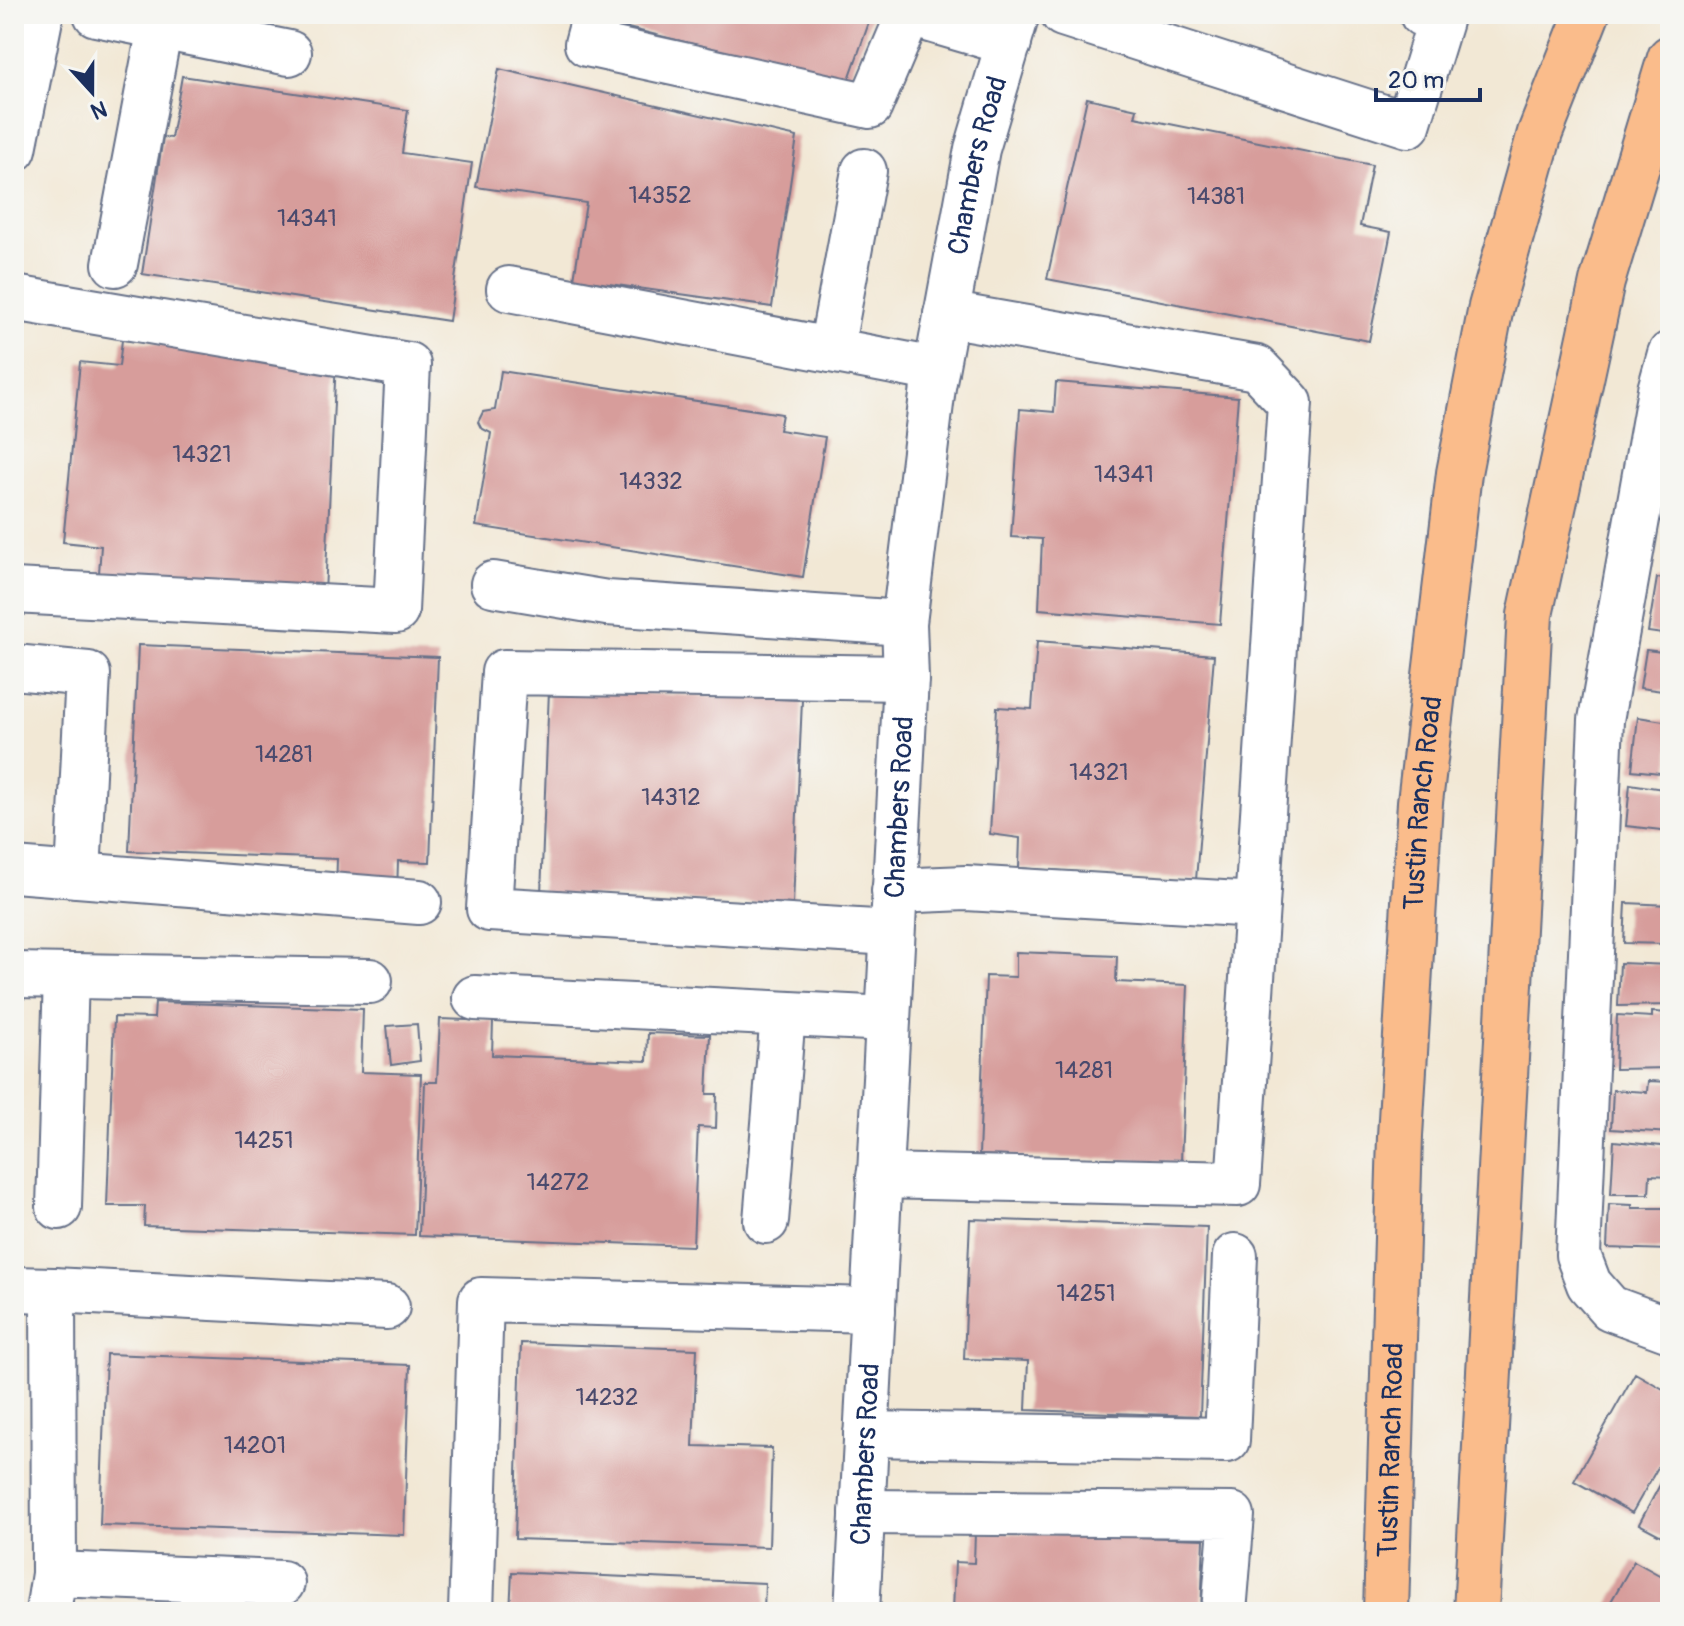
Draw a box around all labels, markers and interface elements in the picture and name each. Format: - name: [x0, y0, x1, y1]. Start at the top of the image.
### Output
- north arrow: [52, 52, 132, 132]
- scale bar: [1376, 52, 1480, 102]
- text: 20 m: [1388, 66, 1444, 95]
- street label: Chambers Road: [940, 72, 1015, 258]
- text: N: [87, 94, 111, 126]
- house number: 14352: [628, 181, 692, 210]
- house number: 14381: [1187, 182, 1245, 211]
- house number: 14341: [277, 204, 337, 233]
- house number: 14321: [172, 440, 232, 469]
- house number: 14341: [1094, 460, 1154, 489]
- house number: 14332: [619, 467, 683, 496]
- street label: Tustin Ranch Road: [1396, 694, 1450, 911]
- street label: Chambers Road: [877, 715, 921, 899]
- house number: 14281: [255, 740, 313, 769]
- house number: 14321: [1069, 758, 1129, 787]
- house number: 14312: [641, 783, 701, 812]
- house number: 14281: [1055, 1056, 1113, 1085]
- house number: 14251: [234, 1126, 294, 1155]
- house number: 14272: [527, 1168, 589, 1197]
- house number: 14251: [1056, 1279, 1116, 1308]
- street label: Tustin Ranch Road: [1370, 1342, 1411, 1558]
- street label: Chambers Road: [843, 1362, 888, 1546]
- house number: 14232: [576, 1383, 638, 1412]
- house number: 14201: [224, 1431, 286, 1460]

